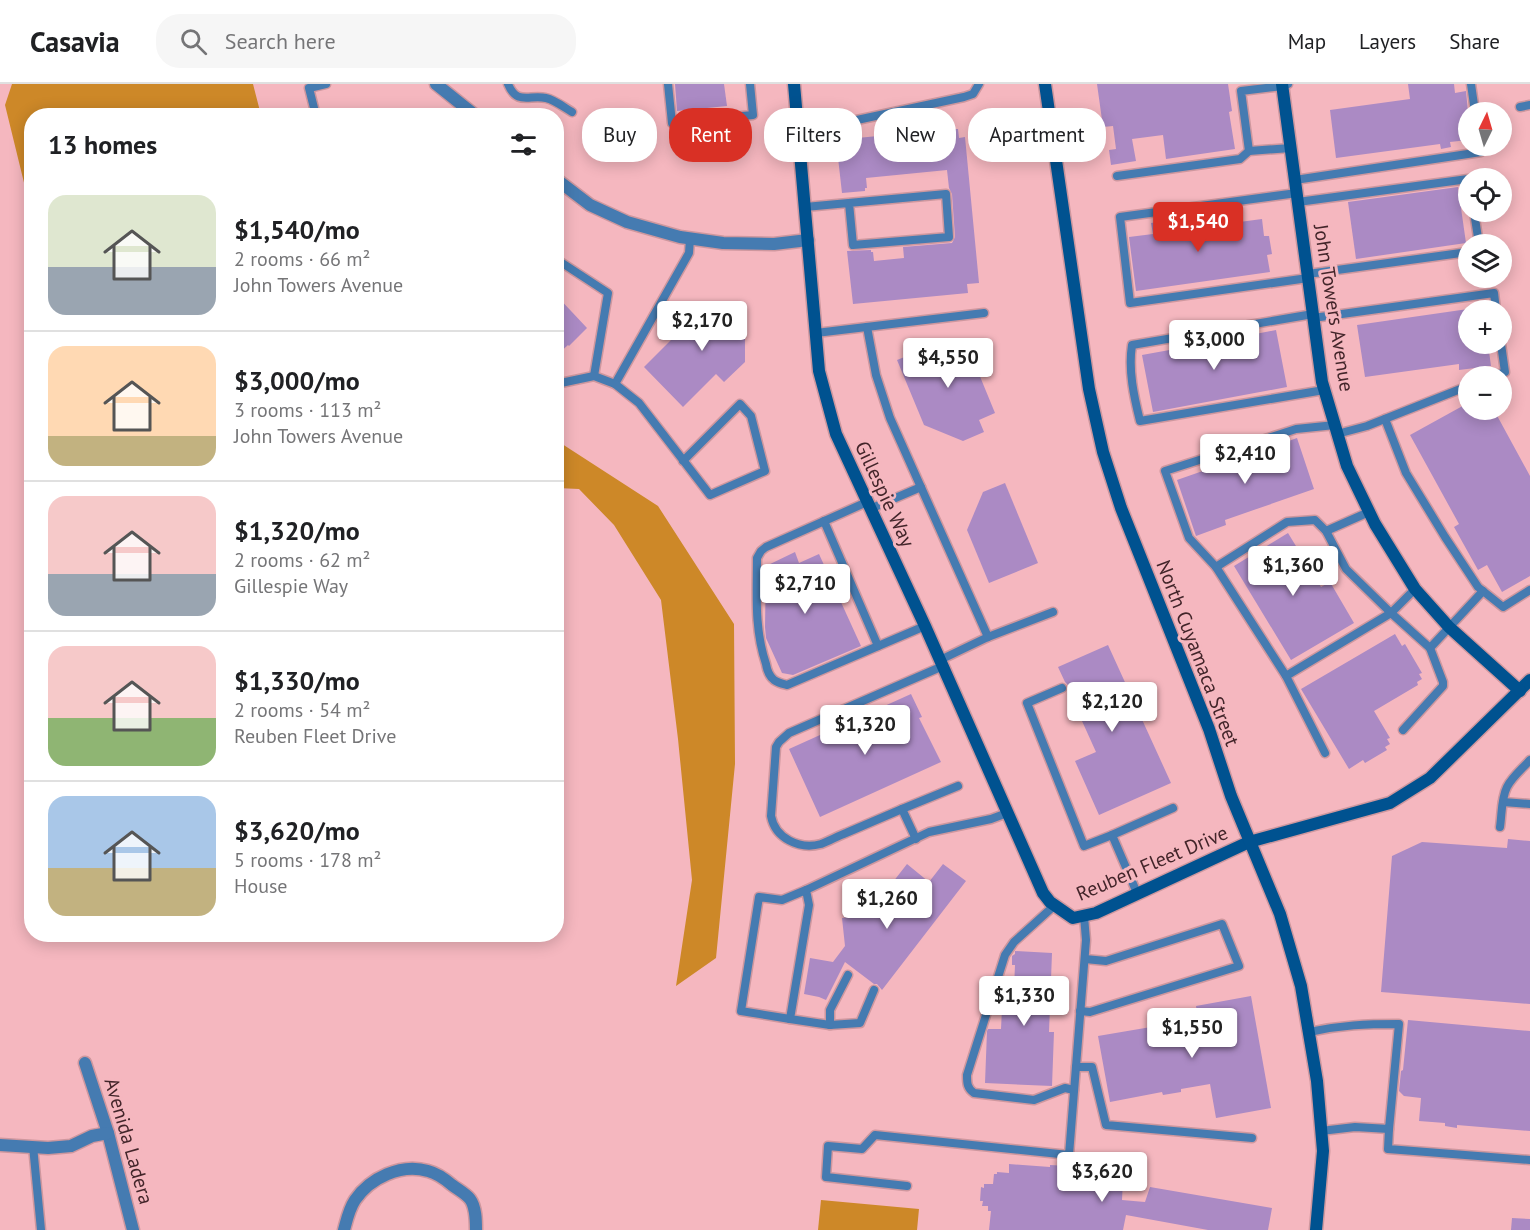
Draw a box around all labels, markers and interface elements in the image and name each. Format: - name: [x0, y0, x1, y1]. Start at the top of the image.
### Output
- search box: [156, 14, 576, 68]
- text: Casavia: [30, 23, 120, 60]
- icon: search: [177, 25, 210, 58]
- text: Search here: [225, 27, 336, 55]
- text: Map: [1288, 28, 1326, 55]
- text: Layers: [1359, 28, 1416, 55]
- text: Share: [1449, 28, 1500, 55]
- north arrow: [1458, 102, 1512, 156]
- map controls: [1458, 102, 1512, 420]
- chip: Buy: [582, 108, 657, 162]
- chip: Rent: [669, 108, 752, 162]
- chip: Filters: [764, 108, 862, 162]
- chip: New: [874, 108, 956, 162]
- chip: Apartment: [968, 108, 1106, 162]
- text: 13 homes: [48, 128, 157, 161]
- icon: filters: [507, 128, 540, 161]
- button: locate: [1458, 168, 1512, 222]
- pin: $1,540: [1149, 202, 1247, 253]
- text: $1,540: [1167, 208, 1229, 234]
- text: $1,540/mo: [234, 213, 360, 246]
- icon: home: [96, 219, 168, 291]
- street label: John Towers Avenue: [1308, 221, 1360, 394]
- button: layers: [1458, 234, 1512, 288]
- text: 2 rooms · 66 m²: [234, 246, 370, 272]
- text: John Towers Avenue: [234, 272, 403, 298]
- button: +: [1458, 300, 1512, 354]
- pin: $2,170: [653, 301, 751, 352]
- text: $2,170: [671, 307, 733, 333]
- pin: $3,000: [1165, 320, 1263, 371]
- text: $3,000: [1183, 326, 1245, 352]
- pin: $4,550: [899, 338, 997, 389]
- text: $4,550: [917, 344, 979, 370]
- text: $3,000/mo: [234, 364, 360, 397]
- button: −: [1458, 366, 1512, 420]
- icon: home: [96, 370, 168, 442]
- text: 3 rooms · 113 m²: [234, 397, 381, 423]
- text: John Towers Avenue: [234, 423, 403, 449]
- pin: $2,410: [1196, 434, 1294, 485]
- street label: Gillespie Way: [849, 437, 921, 552]
- text: $2,410: [1214, 440, 1276, 466]
- text: $1,320/mo: [234, 514, 360, 547]
- icon: home: [96, 520, 168, 592]
- pin: $1,360: [1244, 546, 1342, 597]
- text: 2 rooms · 62 m²: [234, 547, 370, 573]
- text: $1,360: [1262, 552, 1324, 578]
- street label: North Cuyamaca Street: [1151, 556, 1246, 750]
- pin: $2,710: [756, 564, 854, 615]
- text: $2,710: [774, 570, 836, 596]
- text: Gillespie Way: [234, 573, 348, 599]
- text: $1,330/mo: [234, 664, 360, 697]
- icon: home: [96, 670, 168, 742]
- pin: $2,120: [1063, 682, 1161, 733]
- text: $2,120: [1081, 688, 1143, 714]
- text: 2 rooms · 54 m²: [234, 697, 370, 723]
- pin: $1,320: [816, 705, 914, 756]
- text: $1,320: [834, 711, 896, 737]
- text: Reuben Fleet Drive: [234, 723, 396, 749]
- text: $3,620/mo: [234, 814, 360, 847]
- street label: Reuben Fleet Drive: [1072, 819, 1232, 907]
- icon: home: [96, 820, 168, 892]
- text: 5 rooms · 178 m²: [234, 847, 381, 873]
- text: House: [234, 873, 288, 899]
- pin: $1,260: [838, 879, 936, 930]
- text: $1,260: [856, 885, 918, 911]
- pin: $1,330: [975, 976, 1073, 1027]
- text: $1,330: [993, 982, 1055, 1008]
- pin: $1,550: [1143, 1008, 1241, 1059]
- text: $1,550: [1161, 1014, 1223, 1040]
- street label: Avenida Ladera: [99, 1075, 159, 1207]
- pin: $3,620: [1053, 1152, 1151, 1203]
- text: $3,620: [1071, 1158, 1133, 1184]

